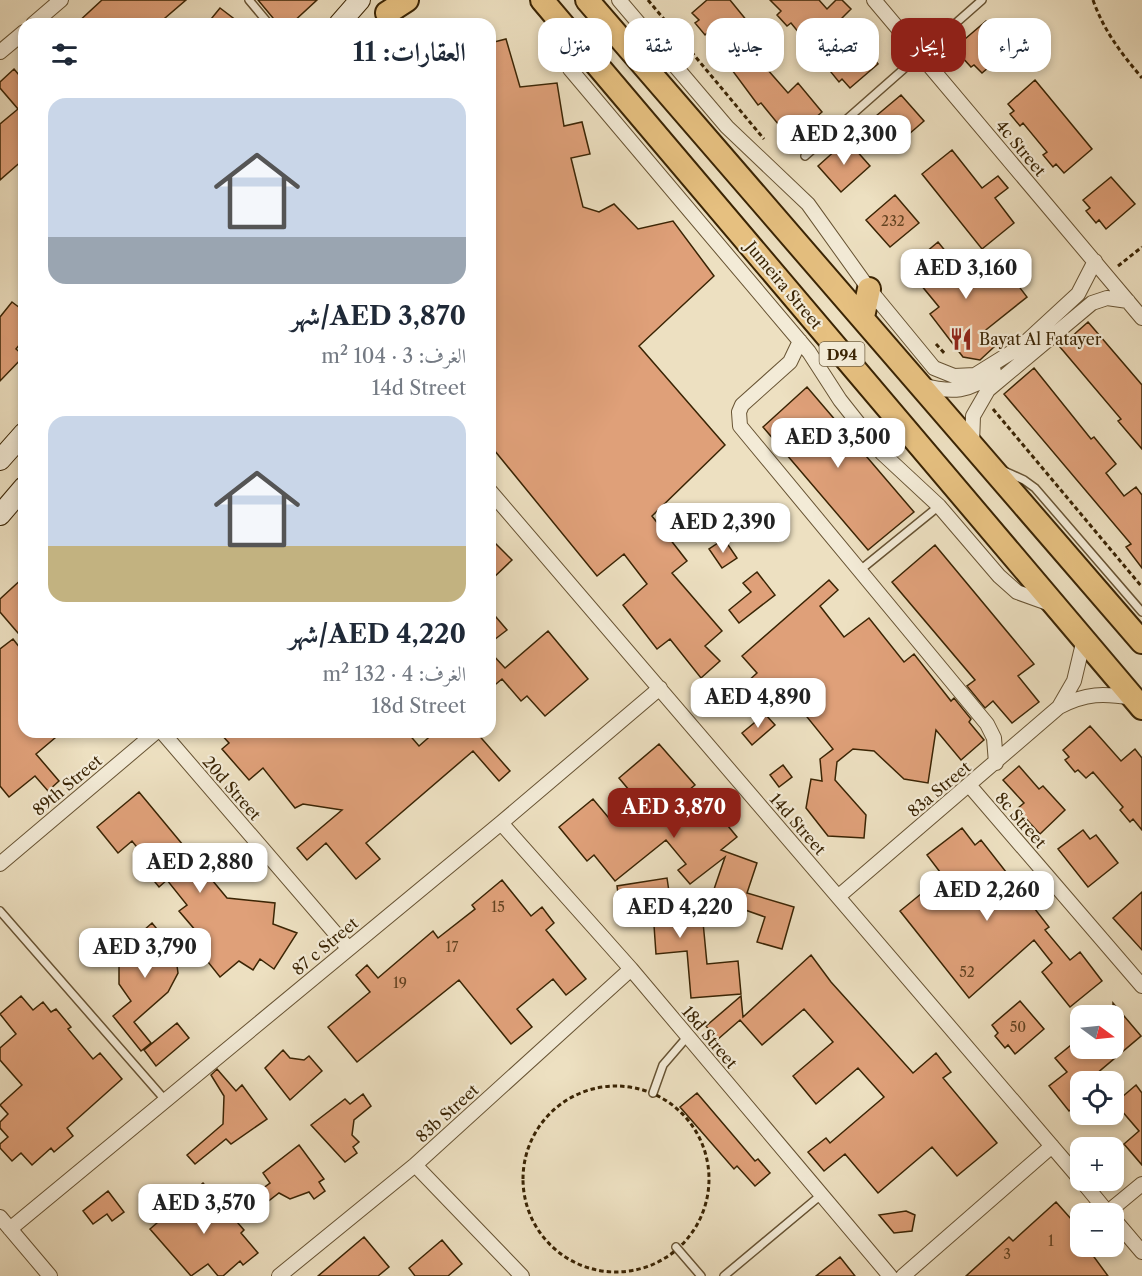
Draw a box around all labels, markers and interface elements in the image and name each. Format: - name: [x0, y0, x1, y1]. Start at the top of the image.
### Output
- chip: منزل: [538, 18, 612, 72]
- chip: شقة: [624, 18, 694, 72]
- chip: جديد: [706, 18, 784, 72]
- chip: تصفية: [796, 18, 879, 72]
- chip: إيجار: [891, 18, 966, 72]
- chip: شراء: [978, 18, 1051, 72]
- text: العقارات: 11: [353, 36, 466, 68]
- icon: filters: [48, 38, 81, 71]
- pin: AED 2,300: [775, 115, 913, 166]
- street label: 4c Street: [992, 116, 1050, 180]
- text: AED 2,300: [791, 122, 897, 146]
- icon: home: [203, 137, 311, 245]
- house number: 232: [881, 212, 905, 230]
- street label: Jumeira Street: [739, 235, 827, 333]
- pin: AED 3,160: [897, 249, 1035, 300]
- text: AED 3,160: [915, 256, 1017, 280]
- text: AED 3,870/شهر: [290, 300, 466, 332]
- restaurant icon: Bayat Al Fatayer: [948, 326, 974, 352]
- place label: Bayat Al Fatayer: [979, 329, 1102, 349]
- road number: D94: [820, 342, 864, 366]
- text: الغرف: 3 · 104 m²: [321, 344, 466, 368]
- text: 14d Street: [372, 376, 466, 400]
- pin: AED 3,500: [769, 418, 907, 469]
- text: AED 3,500: [785, 425, 891, 449]
- icon: home: [203, 455, 311, 563]
- pin: AED 2,390: [654, 503, 792, 554]
- text: AED 2,390: [670, 510, 776, 534]
- text: AED 4,220/شهر: [289, 618, 466, 650]
- text: الغرف: 4 · 132 m²: [322, 662, 466, 686]
- pin: AED 4,890: [689, 678, 827, 729]
- text: AED 4,890: [705, 685, 811, 709]
- text: 18d Street: [372, 694, 466, 718]
- street label: 89th Street: [28, 750, 106, 820]
- street label: 20d Street: [199, 752, 266, 825]
- street label: 83a Street: [903, 757, 975, 821]
- pin: AED 3,870: [605, 788, 743, 839]
- street label: 8c Street: [991, 788, 1051, 852]
- street label: 14d Street: [766, 789, 830, 859]
- text: AED 3,870: [622, 795, 726, 819]
- pin: AED 2,880: [131, 843, 269, 894]
- text: AED 2,880: [147, 850, 253, 874]
- pin: AED 2,260: [918, 871, 1056, 922]
- text: AED 2,260: [934, 878, 1040, 902]
- pin: AED 4,220: [611, 888, 749, 939]
- text: AED 4,220: [627, 895, 733, 919]
- house number: 15: [491, 898, 505, 916]
- street label: 87 c Street: [288, 913, 362, 979]
- pin: AED 3,790: [76, 928, 214, 979]
- text: AED 3,790: [93, 935, 197, 959]
- house number: 17: [446, 938, 458, 956]
- house number: 52: [959, 963, 975, 981]
- house number: 19: [393, 974, 407, 992]
- street label: 18d Street: [678, 1002, 742, 1073]
- north arrow: [1070, 1005, 1124, 1059]
- map controls: [1070, 1005, 1124, 1257]
- house number: 50: [1010, 1018, 1026, 1036]
- button: locate: [1070, 1071, 1124, 1125]
- street label: 83b Street: [411, 1079, 483, 1146]
- button: +: [1070, 1137, 1124, 1191]
- pin: AED 3,570: [135, 1184, 273, 1235]
- text: AED 3,570: [152, 1191, 256, 1215]
- button: −: [1070, 1203, 1124, 1257]
- house number: 1: [1048, 1232, 1054, 1250]
- house number: 3: [1003, 1245, 1011, 1263]

